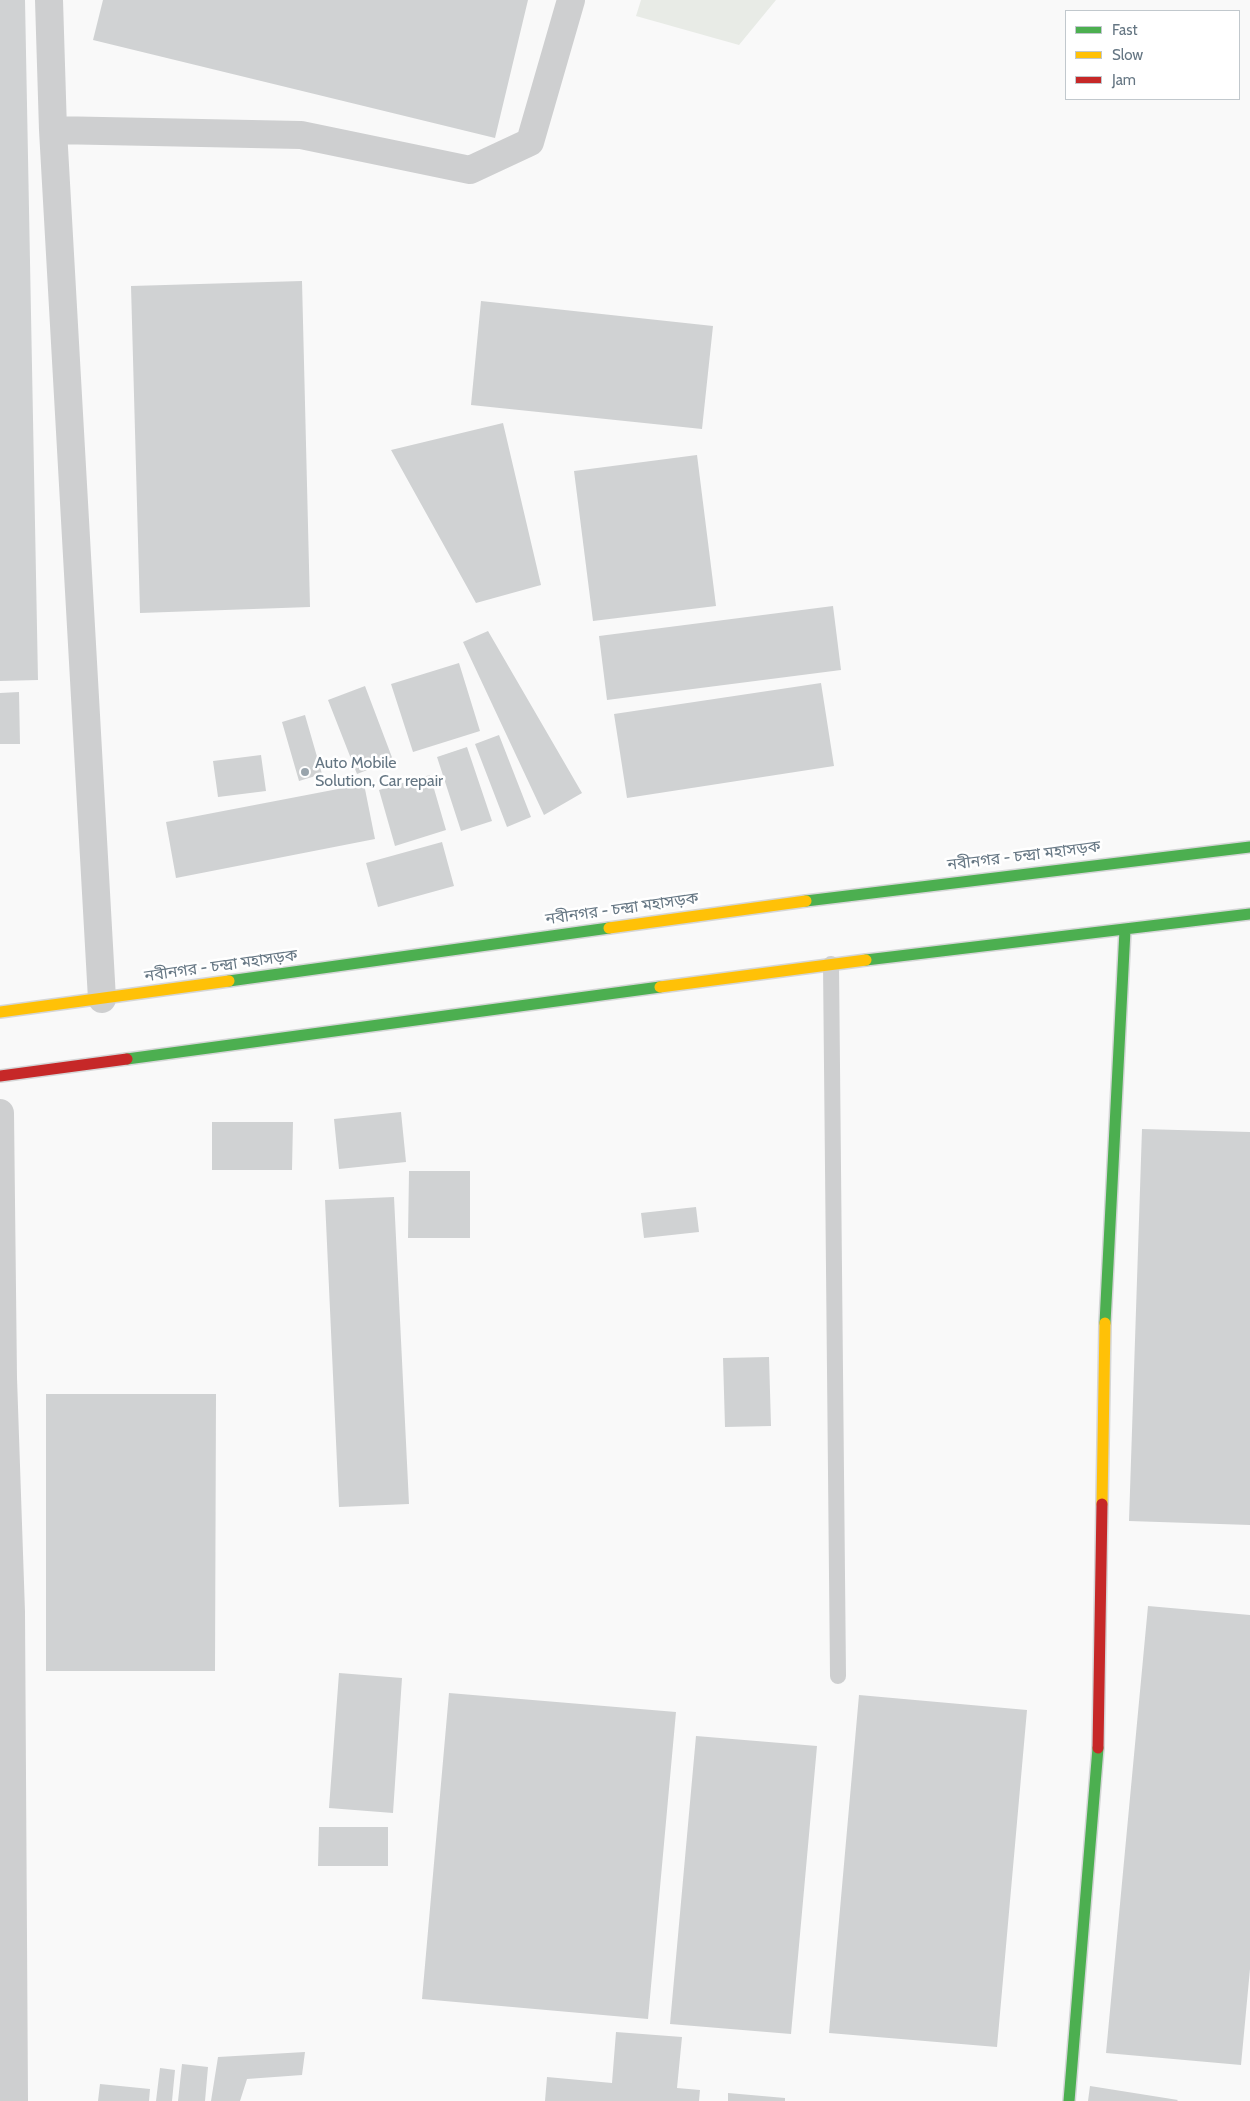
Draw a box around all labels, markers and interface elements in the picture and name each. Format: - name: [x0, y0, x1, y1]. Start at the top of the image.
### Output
- legend: [1065, 10, 1240, 100]
- text: Fast: [1112, 21, 1137, 39]
- text: Slow: [1112, 46, 1143, 64]
- text: Jam: [1112, 71, 1136, 89]
- place label: Auto Mobile Solution, Car repair: [315, 753, 443, 791]
- marker: Auto Mobile Solution, Car repair: [299, 766, 311, 778]
- street label: নবীনগর - চন্দ্রা মহাসড়ক: [946, 837, 1102, 875]
- street label: নবীনগর - চন্দ্রা মহাসড়ক: [544, 889, 700, 929]
- street label: নবীনগর - চন্দ্রা মহাসড়ক: [143, 946, 299, 986]

